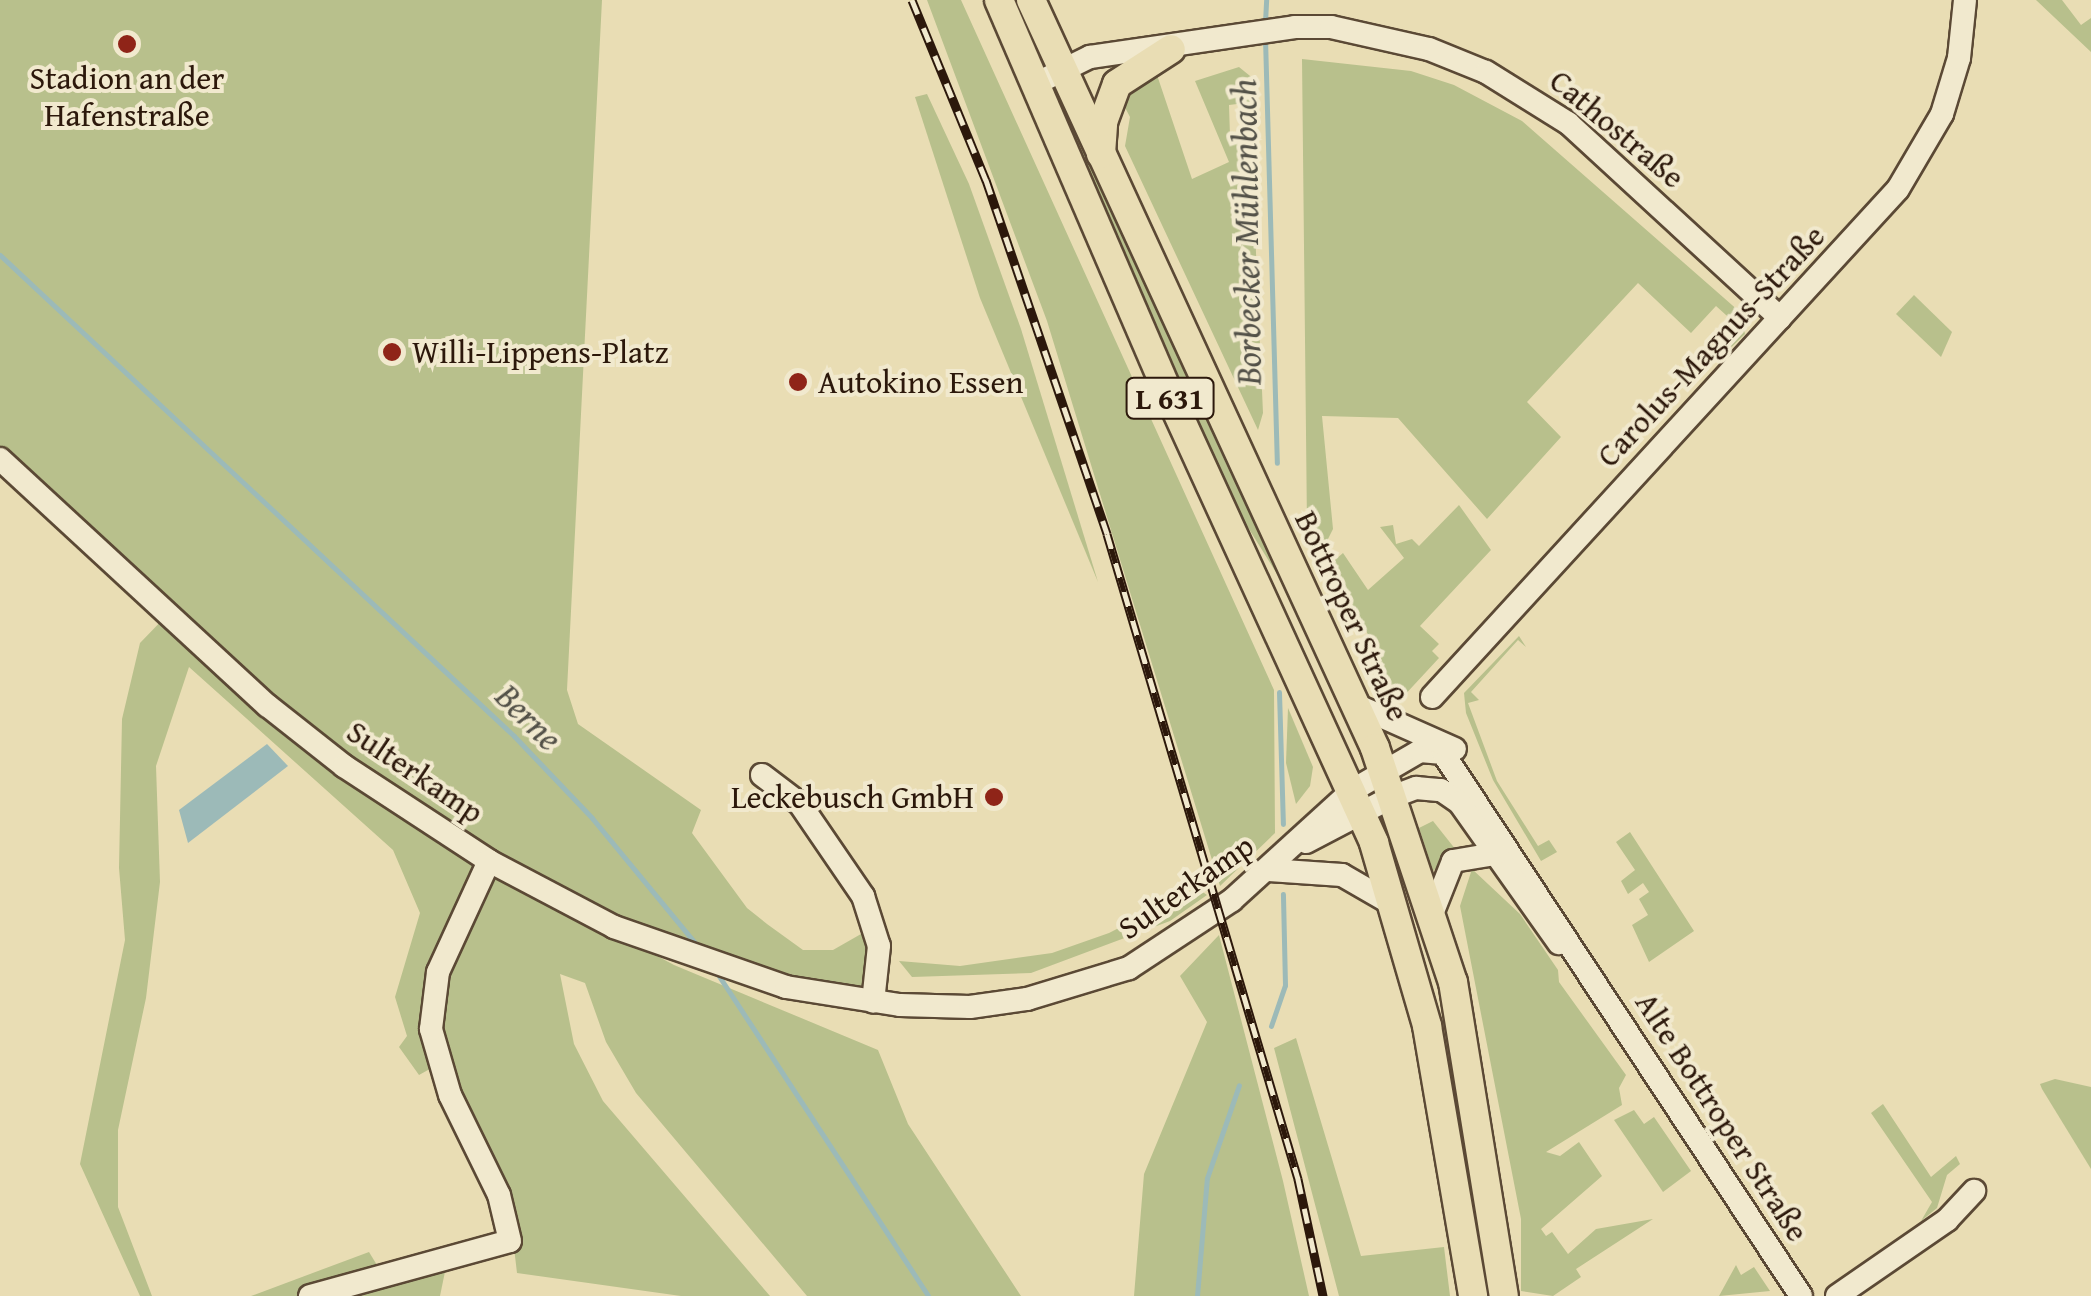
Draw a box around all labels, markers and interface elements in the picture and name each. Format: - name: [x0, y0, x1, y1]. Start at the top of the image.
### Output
- marker: Stadion an der Hafenstraße: [116, 33, 138, 55]
- place label: Stadion an der Hafenstraße: [30, 60, 224, 135]
- street label: Cathostraße: [1542, 62, 1692, 196]
- water label: Borbecker Mühlenbach: [1222, 78, 1270, 386]
- street label: Carolus-Magnus-Straße: [1589, 217, 1833, 475]
- place label: Willi-Lippens-Platz: [412, 333, 669, 371]
- marker: Willi-Lippens-Platz: [381, 341, 403, 363]
- place label: Autokino Essen: [818, 363, 1024, 401]
- marker: Autokino Essen: [787, 371, 809, 393]
- road number: L 631: [1125, 373, 1215, 423]
- street label: Bottroper Straße: [1287, 505, 1417, 727]
- water label: Berne: [487, 675, 571, 759]
- street label: Sulterkamp: [340, 712, 490, 832]
- place label: Leckebusch GmbH: [731, 778, 974, 816]
- marker: Leckebusch GmbH: [983, 786, 1005, 808]
- street label: Sulterkamp: [1111, 826, 1261, 948]
- street label: Alte Bottroper Straße: [1627, 985, 1817, 1249]

